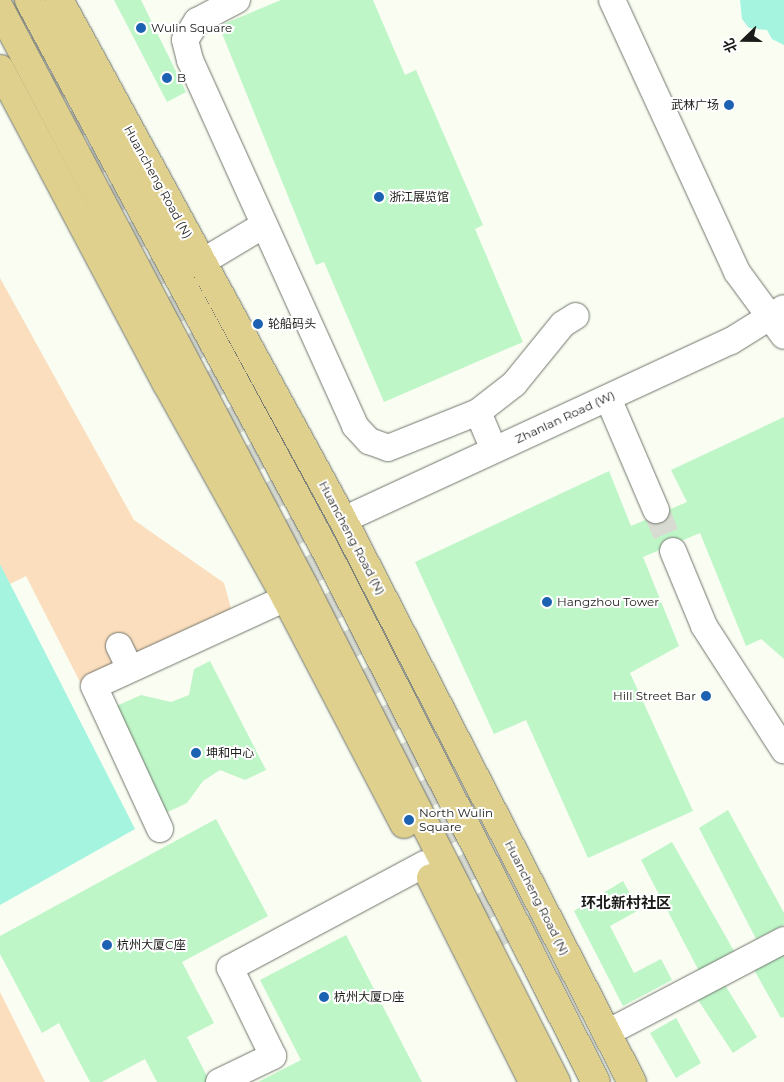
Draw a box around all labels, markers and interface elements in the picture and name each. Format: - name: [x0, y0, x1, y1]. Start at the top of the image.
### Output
- north arrow: [719, 15, 769, 65]
- place label: Wulin Square: [151, 21, 232, 35]
- marker: Wulin Square: [135, 22, 147, 34]
- text: 北: [719, 36, 741, 55]
- place label: B: [177, 71, 186, 85]
- marker: B: [161, 72, 173, 84]
- place label: 武林广场: [671, 98, 719, 112]
- marker: 武林广场: [723, 99, 735, 111]
- street label: Huancheng Road (N): [121, 123, 195, 241]
- place label: 浙江展览馆: [389, 190, 449, 204]
- marker: 浙江展览馆: [373, 191, 385, 203]
- place label: 轮船码头: [268, 317, 316, 331]
- marker: 轮船码头: [252, 318, 264, 330]
- street label: Zhanlan Road (W): [513, 388, 617, 446]
- street label: Huancheng Road (N): [316, 479, 388, 597]
- place label: Hangzhou Tower: [557, 595, 659, 609]
- marker: Hangzhou Tower: [541, 596, 553, 608]
- place label: Hill Street Bar: [613, 689, 696, 703]
- marker: Hill Street Bar: [700, 690, 712, 702]
- place label: 坤和中心: [206, 746, 254, 760]
- marker: 坤和中心: [190, 747, 202, 759]
- place label: North Wulin Square: [419, 806, 493, 834]
- marker: North Wulin Square: [403, 814, 415, 826]
- street label: Huancheng Road (N): [502, 838, 572, 958]
- district label: 环北新村社区: [581, 894, 671, 912]
- place label: 杭州大厦C座: [117, 938, 186, 952]
- marker: 杭州大厦C座: [101, 939, 113, 951]
- place label: 杭州大厦D座: [334, 990, 404, 1004]
- marker: 杭州大厦D座: [318, 991, 330, 1003]

